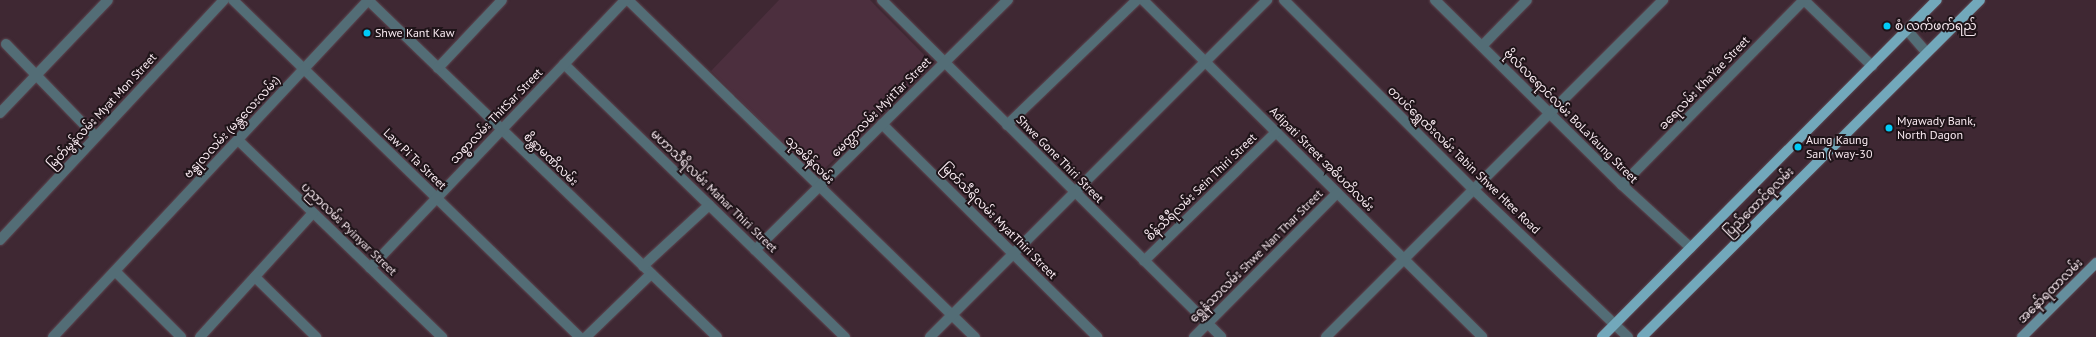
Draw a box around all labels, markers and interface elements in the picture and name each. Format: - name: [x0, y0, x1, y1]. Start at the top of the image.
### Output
- place label: စံ လက်ဖက်ရည်: [1895, 19, 1976, 33]
- marker: စံ လက်ဖက်ရည်: [1882, 21, 1892, 31]
- place label: Shwe Kant Kaw: [375, 26, 454, 40]
- marker: Shwe Kant Kaw: [362, 28, 372, 38]
- street label: ခရေလမ်း KhaYae Street: [1656, 33, 1752, 133]
- street label: ဗိုလ်လရောင်လမ်း BoLaYaung Street: [1501, 46, 1641, 186]
- street label: မြတ်မွန်လမ်း Myat Mon Street: [45, 50, 159, 172]
- street label: မေတ္တာလမ်း MyitTar Street: [828, 54, 934, 160]
- street label: သစ္စာလမ်း ThitSar Street: [447, 65, 545, 167]
- street label: ဗန္ဓုလလမ်း (မန္တလေးလမ်း): [181, 73, 283, 181]
- street label: တပင်ရွှေထီးလမ်း Tabin Shwe Htee Road: [1385, 83, 1543, 237]
- street label: Adipati Street အဓိပတိလမ်း: [1267, 104, 1377, 214]
- street label: Shwe Gone Thiri Street: [1013, 112, 1107, 206]
- place label: Myawady Bank, North Dagon: [1897, 114, 1976, 142]
- marker: Myawady Bank, North Dagon: [1884, 123, 1894, 133]
- street label: Law Pi Ta Street: [380, 125, 450, 193]
- street label: မဟာသီရိလမ်း Mahar Thiri Street: [648, 127, 780, 255]
- street label: စိန္တာမဏိလမ်း: [521, 129, 581, 189]
- street label: စိန်သီရီလမ်း Sein Thiri Street: [1143, 130, 1259, 244]
- street label: သုခမိန်လမ်း: [783, 133, 837, 187]
- place label: Aung Kaung San ( way-30: [1806, 133, 1872, 161]
- marker: Aung Kaung San ( way-30: [1793, 142, 1803, 152]
- street label: မြတ်သီရိလမ်း MyatThiri Street: [938, 160, 1060, 282]
- street label: ပြည်ထောင်စုလမ်း: [1721, 164, 1797, 240]
- street label: ပညာလမ်း Pyinyar Street: [298, 180, 400, 278]
- street label: ရွှေနံသာလမ်း Shwe Nan Thar Street: [1186, 186, 1326, 326]
- street label: အနော်ရထာလမ်း: [2015, 256, 2085, 326]

